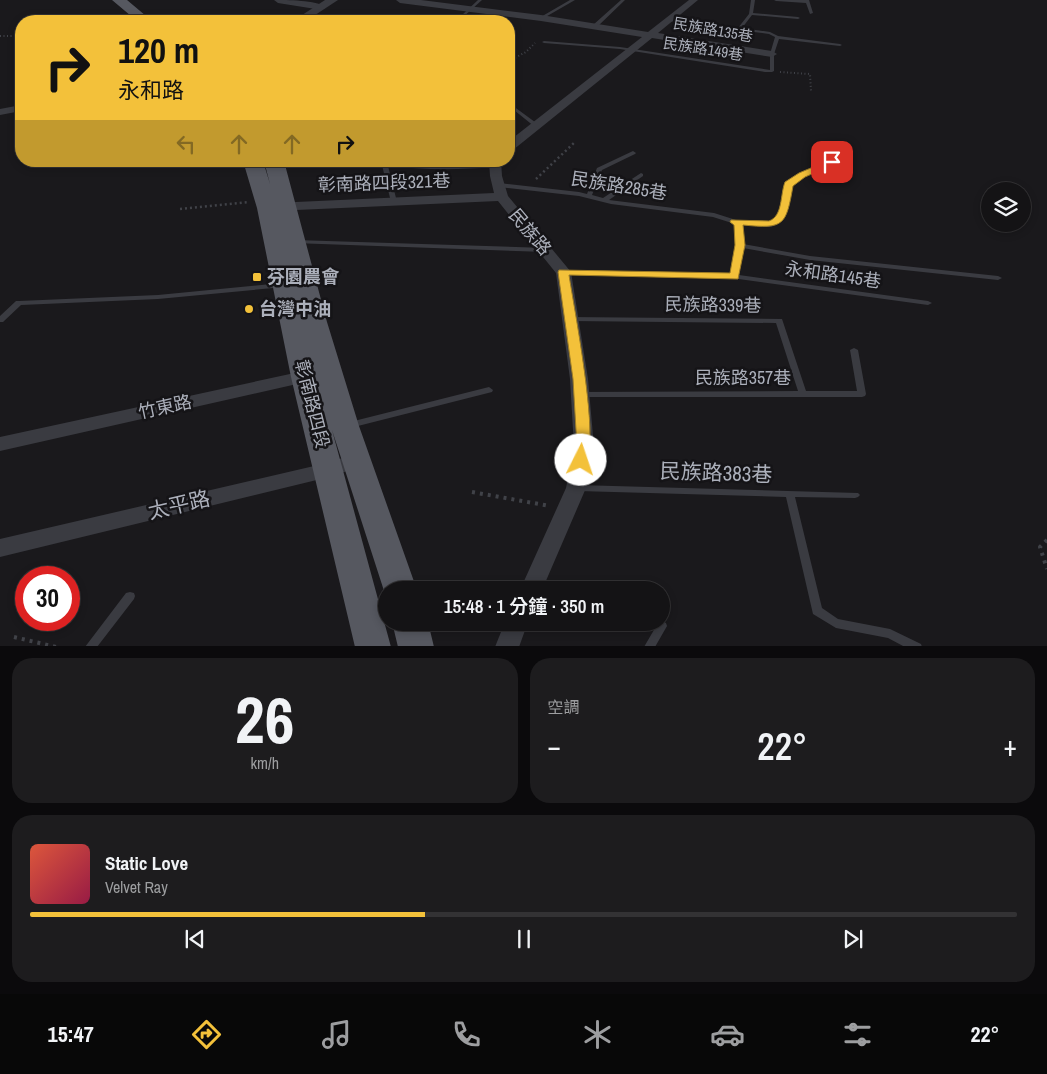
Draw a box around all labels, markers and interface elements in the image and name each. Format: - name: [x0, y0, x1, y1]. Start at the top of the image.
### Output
- street label: 民族路135巷: [672, 12, 755, 47]
- text: 120 m: [118, 27, 199, 74]
- street label: 民族路149巷: [662, 32, 744, 65]
- icon: right: [35, 35, 100, 100]
- text: 永和路: [118, 75, 184, 105]
- icon: left: [172, 130, 200, 158]
- icon: ahead: [225, 130, 253, 158]
- icon: ahead: [278, 130, 306, 158]
- icon: right: [331, 130, 359, 158]
- pin: [811, 141, 853, 183]
- icon: arrive: [818, 148, 846, 176]
- street label: 民族路285巷: [569, 166, 669, 205]
- street label: 彰南路四段321巷: [317, 168, 451, 197]
- map controls: [981, 182, 1031, 232]
- button: layers: [981, 182, 1031, 232]
- street label: 民族路: [503, 203, 557, 260]
- street label: 永和路145巷: [783, 255, 883, 294]
- place label: 芬園農會: [267, 264, 340, 289]
- marker: 芬園農會: [251, 271, 263, 283]
- street label: 民族路339巷: [664, 291, 762, 318]
- place label: 台灣中油: [259, 296, 331, 321]
- marker: 台灣中油: [243, 303, 255, 315]
- street label: 彰南路四段: [289, 357, 336, 451]
- street label: 民族路357巷: [695, 365, 791, 390]
- street label: 竹東路: [136, 389, 194, 424]
- position arrow: [554, 433, 606, 485]
- street label: 民族路383巷: [659, 456, 773, 489]
- street label: 太平路: [145, 483, 213, 526]
- speed limit sign: 30: [15, 566, 80, 631]
- text: 15:48 · 1 分鐘 · 350 m: [444, 593, 604, 619]
- text: 26: [235, 676, 294, 763]
- text: 空調: [548, 696, 580, 718]
- text: 22°: [757, 721, 807, 772]
- text: −: [548, 727, 561, 765]
- text: +: [1004, 727, 1017, 765]
- text: km/h: [251, 752, 279, 774]
- text: Static Love: [105, 850, 188, 876]
- text: Velvet Ray: [105, 876, 168, 898]
- icon: previous: [181, 925, 209, 953]
- icon: pause: [510, 925, 538, 953]
- icon: next: [839, 925, 867, 953]
- icon: directions: [189, 1017, 224, 1052]
- icon: music: [319, 1017, 354, 1052]
- icon: phone: [449, 1017, 484, 1052]
- icon: climate: [580, 1017, 615, 1052]
- icon: car: [710, 1017, 745, 1052]
- icon: filters: [840, 1017, 875, 1052]
- text: 15:47: [48, 1019, 94, 1049]
- text: 22°: [970, 1019, 999, 1049]

